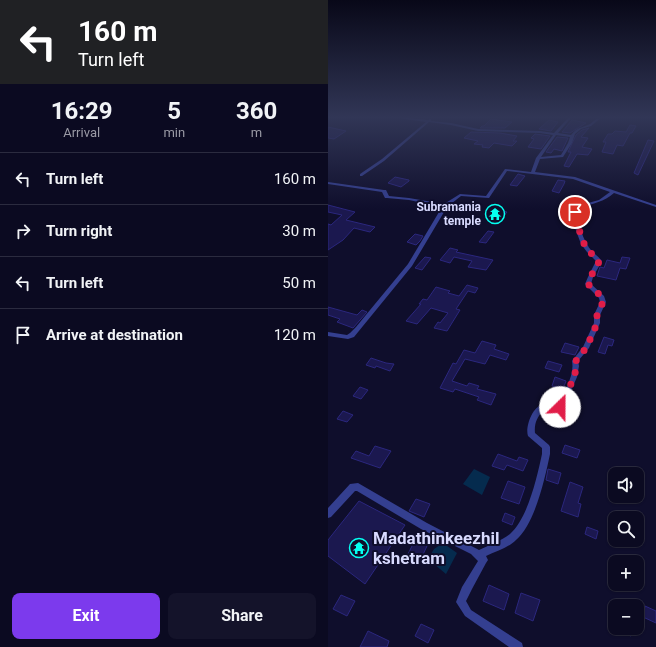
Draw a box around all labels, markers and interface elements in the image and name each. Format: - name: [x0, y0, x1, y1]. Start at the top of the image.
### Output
- text: 160 m: [78, 15, 157, 48]
- icon: left: [12, 16, 64, 68]
- text: Turn left: [78, 49, 144, 70]
- text: 16:29: [51, 97, 113, 125]
- text: 5: [167, 97, 181, 125]
- text: 360: [236, 97, 277, 125]
- text: Arrival: [63, 125, 100, 140]
- text: min: [163, 125, 185, 140]
- text: m: [251, 125, 262, 140]
- icon: left: [12, 168, 34, 190]
- text: Turn left: [46, 170, 103, 188]
- text: 160 m: [274, 170, 316, 188]
- pin: [558, 195, 592, 229]
- place label: Subramania temple: [416, 200, 482, 228]
- icon: arrive: [564, 201, 586, 223]
- temple icon: Subramania temple: [484, 203, 506, 225]
- icon: right: [12, 220, 34, 242]
- text: Turn right: [46, 222, 112, 240]
- text: 30 m: [282, 222, 316, 240]
- icon: left: [12, 272, 34, 294]
- text: Turn left: [46, 274, 103, 292]
- text: 50 m: [282, 274, 316, 292]
- icon: arrive: [12, 324, 34, 346]
- text: Arrive at destination: [46, 326, 183, 344]
- text: 120 m: [274, 326, 316, 344]
- position arrow: [539, 386, 581, 428]
- map controls: [608, 467, 644, 635]
- button: sound: [608, 467, 644, 503]
- button: search: [608, 511, 644, 547]
- place label: Madathinkeezhil kshetram: [373, 528, 499, 568]
- temple icon: Madathinkeezhil kshetram: [348, 537, 370, 559]
- button: +: [608, 555, 644, 591]
- button: Exit: [12, 593, 160, 639]
- button: Share: [168, 593, 316, 639]
- button: −: [608, 599, 644, 635]

